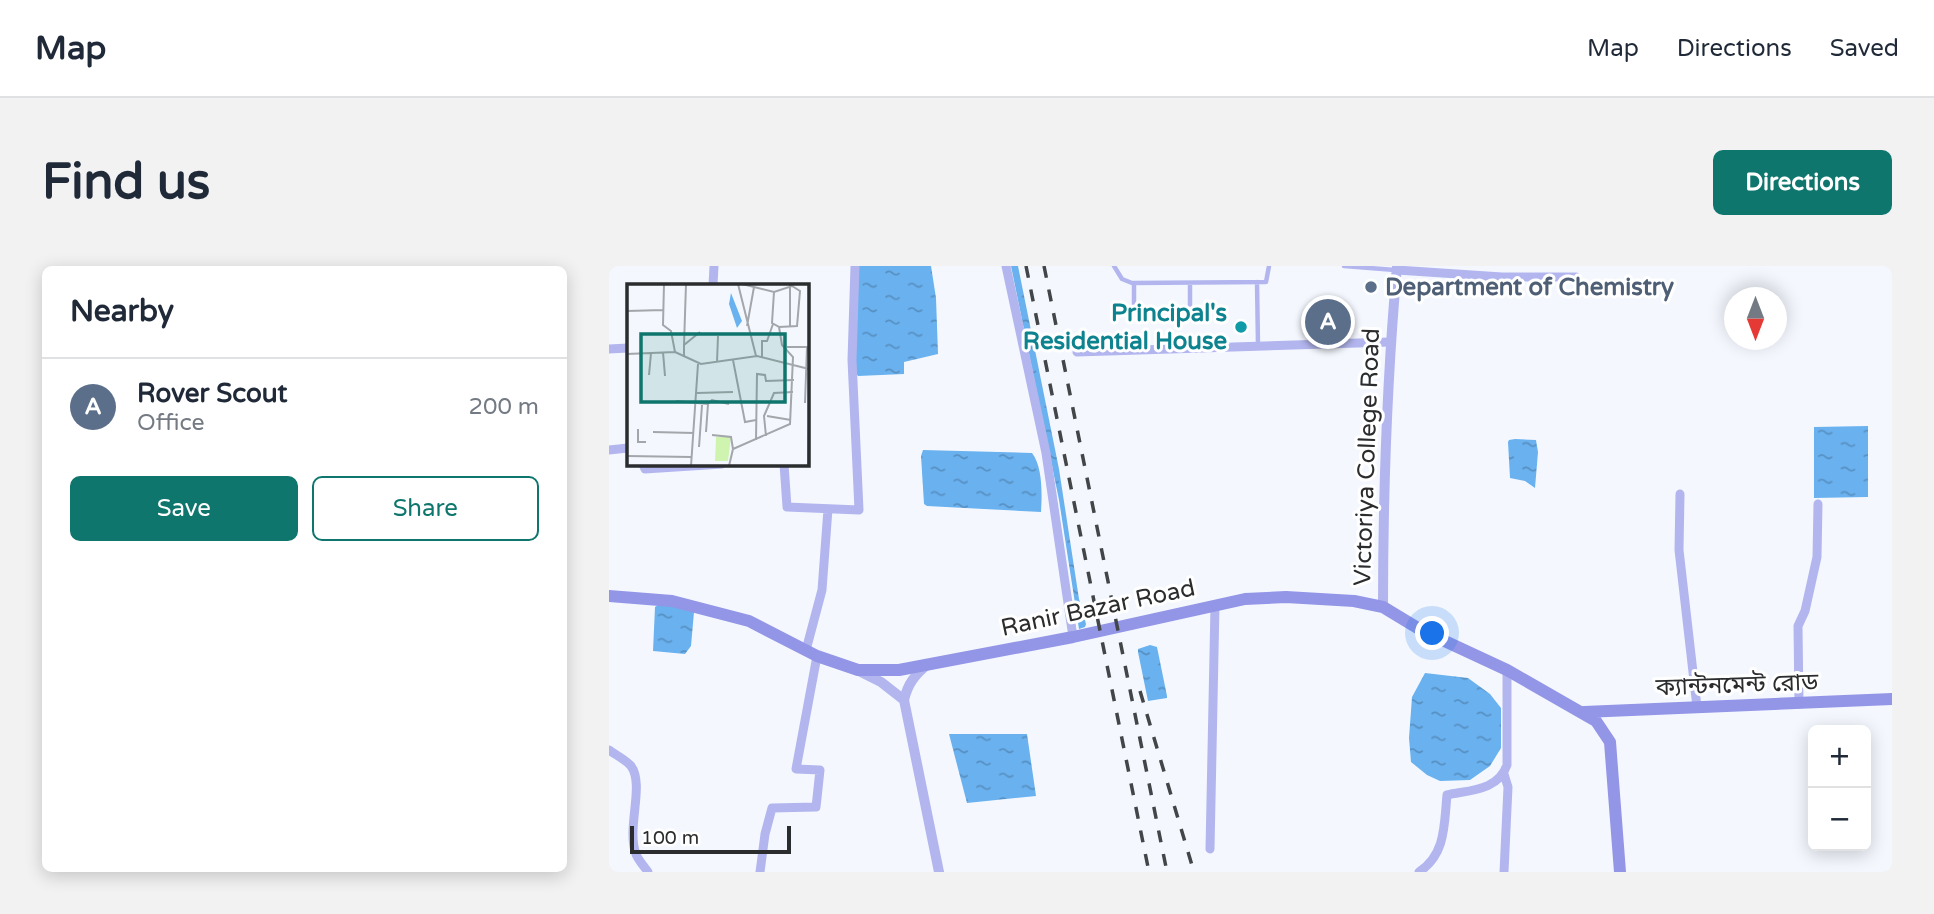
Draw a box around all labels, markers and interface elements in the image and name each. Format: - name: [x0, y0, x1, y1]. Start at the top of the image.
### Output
- text: Map: [35, 29, 106, 68]
- text: Map: [1587, 34, 1639, 63]
- text: Directions: [1677, 34, 1792, 63]
- text: Saved: [1830, 34, 1899, 63]
- button: Directions: [1713, 150, 1892, 215]
- text: Find us: [42, 153, 210, 212]
- place label: Department of Chemistry: [1385, 273, 1674, 302]
- marker: Department of Chemistry: [1363, 279, 1379, 295]
- inset map: [627, 284, 809, 466]
- north arrow: [1724, 287, 1787, 350]
- text: Nearby: [70, 293, 174, 330]
- pin: A: [1305, 296, 1351, 348]
- place label: Principal's Residential House: [1023, 299, 1227, 356]
- marker: Principal's Residential House: [1233, 319, 1249, 335]
- street label: Victoriya College Road: [1348, 328, 1386, 586]
- text: Rover Scout: [137, 378, 288, 409]
- text: A: [84, 393, 102, 421]
- text: 200 m: [469, 393, 539, 421]
- text: Office: [137, 409, 205, 437]
- button: Save: [70, 476, 298, 541]
- button: Share: [312, 476, 539, 541]
- street label: Ranir Bazar Road: [998, 573, 1198, 643]
- your location: [1415, 616, 1449, 650]
- street label: ক্যান্টনমেন্ট রোড: [1654, 668, 1820, 702]
- map controls: [1808, 725, 1871, 851]
- button: +: [1808, 725, 1871, 788]
- button: −: [1808, 788, 1871, 851]
- scale bar: [630, 823, 791, 855]
- text: 100 m: [641, 827, 699, 849]

